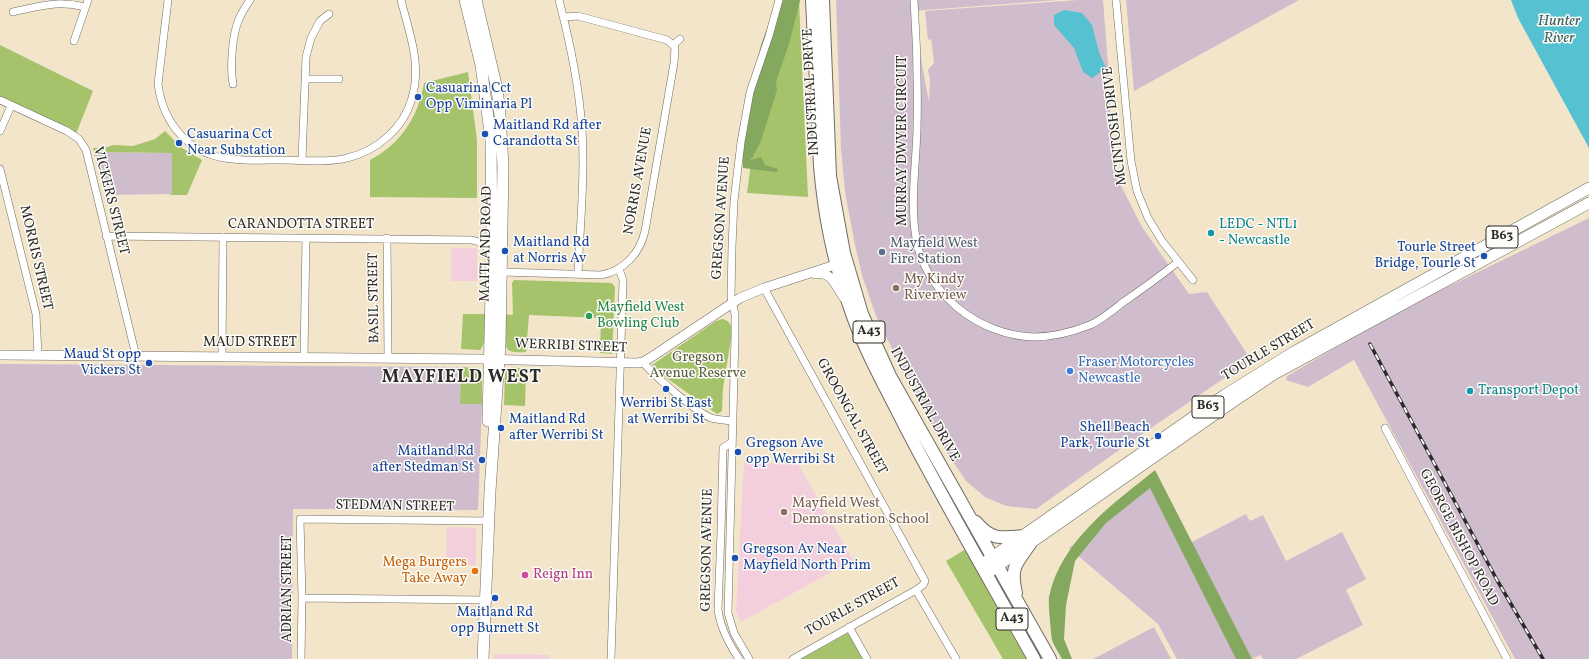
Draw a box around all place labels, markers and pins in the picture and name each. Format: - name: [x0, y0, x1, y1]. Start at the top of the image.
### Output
- place label: Casuarina Cct Opp Viminaria Pl: [426, 81, 532, 114]
- marker: Casuarina Cct Opp Viminaria Pl: [413, 92, 423, 102]
- place label: Maitland Rd after Carandotta St: [493, 118, 601, 150]
- place label: Casuarina Cct Near Substation: [187, 127, 286, 160]
- marker: Maitland Rd after Carandotta St: [480, 129, 490, 139]
- marker: Casuarina Cct Near Substation: [174, 138, 184, 148]
- place label: LEDC - NTL1 - Newcastle: [1219, 217, 1298, 250]
- marker: LEDC - NTL1 - Newcastle: [1206, 228, 1216, 238]
- place label: Maitland Rd at Norris Av: [513, 235, 590, 268]
- place label: Mayfield West Fire Station: [890, 236, 978, 268]
- place label: Tourle Street Bridge, Tourle St: [1374, 240, 1476, 272]
- marker: Maitland Rd at Norris Av: [500, 246, 510, 256]
- marker: Mayfield West Fire Station: [877, 247, 887, 257]
- marker: Tourle Street Bridge, Tourle St: [1479, 251, 1489, 261]
- place label: My Kindy Riverview: [904, 272, 966, 304]
- marker: My Kindy Riverview: [891, 283, 901, 293]
- place label: Mayfield West Bowling Club: [597, 300, 685, 332]
- marker: Mayfield West Bowling Club: [584, 311, 594, 321]
- place label: Maud St opp Vickers St: [63, 347, 141, 380]
- place label: Fraser Motorcycles Newcastle: [1078, 355, 1194, 388]
- marker: Maud St opp Vickers St: [144, 358, 154, 368]
- marker: Fraser Motorcycles Newcastle: [1065, 366, 1075, 376]
- place label: Transport Depot: [1478, 383, 1579, 399]
- marker: Werribi St East at Werribi St: [661, 384, 671, 394]
- marker: Transport Depot: [1465, 386, 1475, 396]
- place label: Werribi St East at Werribi St: [620, 396, 712, 428]
- place label: Maitland Rd after Werribi St: [509, 412, 604, 444]
- place label: Shell Beach Park, Tourle St: [1060, 420, 1150, 452]
- marker: Maitland Rd after Werribi St: [496, 423, 506, 433]
- marker: Shell Beach Park, Tourle St: [1153, 431, 1163, 441]
- place label: Gregson Ave opp Werribi St: [746, 436, 835, 468]
- place label: Maitland Rd after Stedman St: [372, 444, 474, 476]
- marker: Gregson Ave opp Werribi St: [733, 447, 743, 457]
- marker: Maitland Rd after Stedman St: [477, 455, 487, 465]
- place label: Mayfield West Demonstration School: [792, 496, 929, 528]
- marker: Mayfield West Demonstration School: [779, 507, 789, 517]
- place label: Gregson Av Near Mayfield North Prim: [743, 542, 871, 574]
- marker: Gregson Av Near Mayfield North Prim: [730, 553, 740, 563]
- place label: Mega Burgers Take Away: [383, 555, 467, 588]
- marker: Mega Burgers Take Away: [470, 566, 480, 576]
- place label: Reign Inn: [533, 567, 593, 583]
- marker: Reign Inn: [520, 570, 530, 580]
- marker: Maitland Rd opp Burnett St: [490, 593, 500, 603]
- place label: Maitland Rd opp Burnett St: [451, 605, 539, 638]

